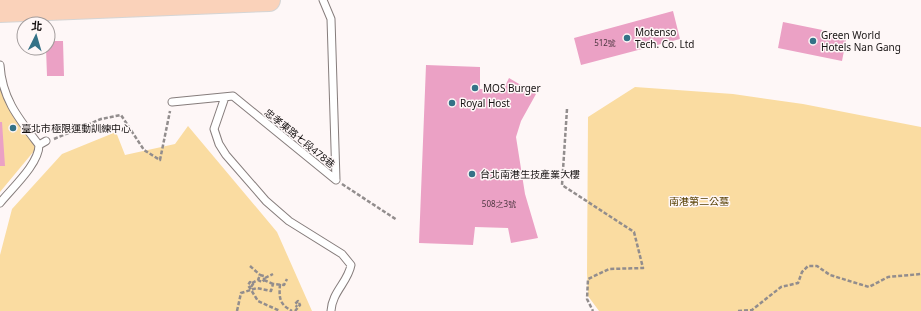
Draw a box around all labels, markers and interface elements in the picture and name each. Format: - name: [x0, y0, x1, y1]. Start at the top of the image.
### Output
- north arrow: [16, 16, 56, 56]
- text: 北: [31, 18, 43, 33]
- place label: Motenso Tech. Co. Ltd: [635, 25, 694, 51]
- place label: Green World Hotels Nan Gang: [821, 28, 901, 54]
- marker: Motenso Tech. Co. Ltd: [622, 33, 632, 43]
- marker: Green World Hotels Nan Gang: [808, 36, 818, 46]
- house number: 512號: [594, 37, 616, 48]
- place label: MOS Burger: [483, 81, 541, 95]
- marker: MOS Burger: [470, 83, 480, 93]
- place label: Royal Host: [460, 96, 510, 110]
- marker: Royal Host: [447, 98, 457, 108]
- street label: 忠孝東路七段478巷: [262, 105, 338, 171]
- place label: 臺北市極限運動訓練中心: [21, 121, 131, 135]
- marker: 臺北市極限運動訓練中心: [8, 123, 18, 133]
- place label: 台北南港生技產業大樓: [480, 167, 580, 181]
- marker: 台北南港生技產業大樓: [467, 169, 477, 179]
- park label: 南港第二公墓: [669, 194, 729, 208]
- house number: 508之3號: [482, 198, 516, 209]

